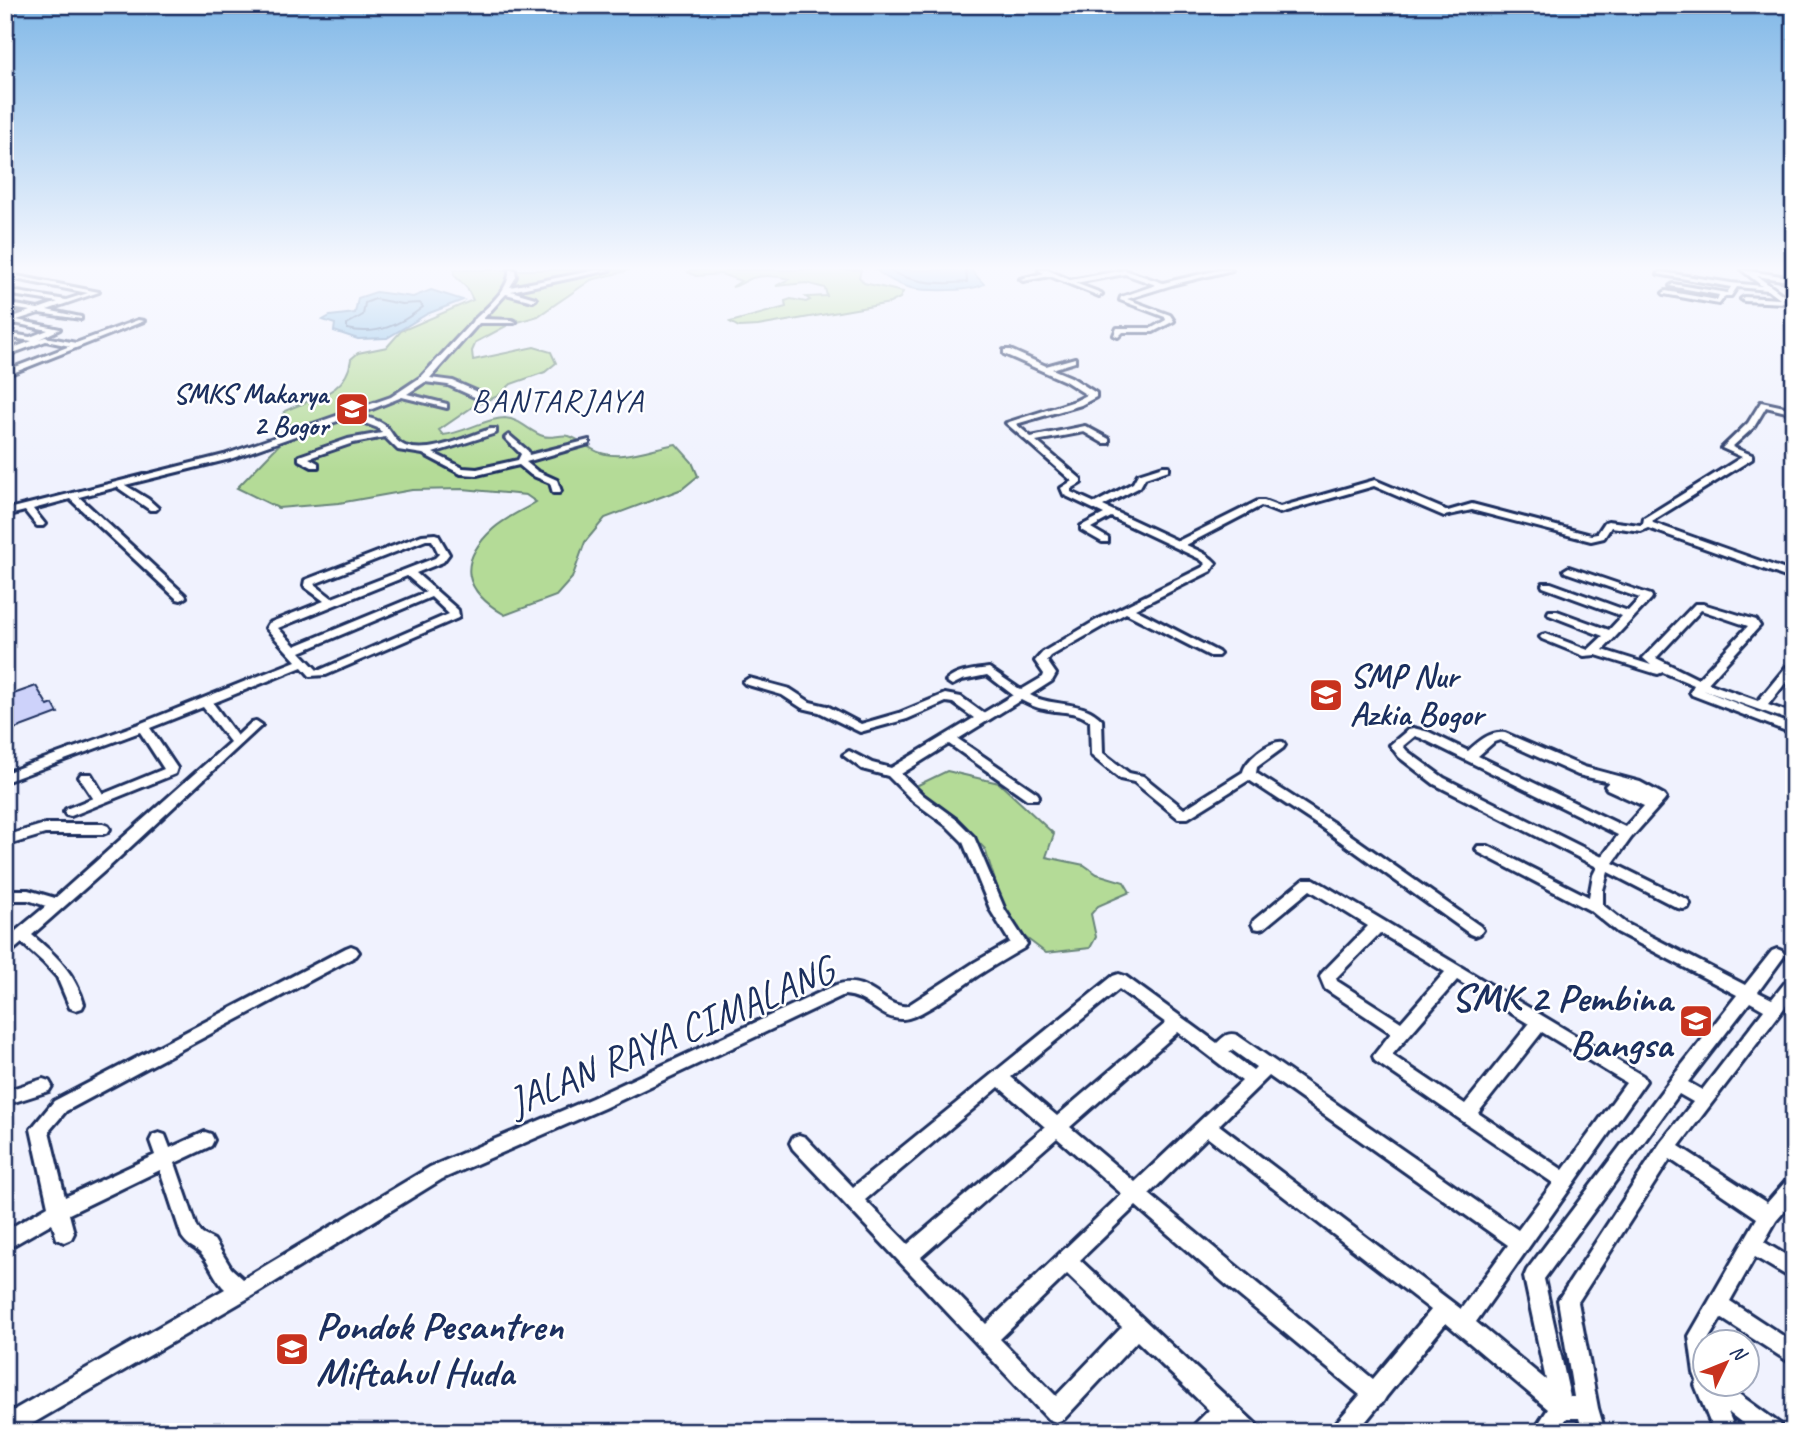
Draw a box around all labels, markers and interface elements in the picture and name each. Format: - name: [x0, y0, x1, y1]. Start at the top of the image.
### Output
- place label: SMKS Makarya 2 Bogor: [173, 376, 331, 443]
- district label: BANTARJAYA: [471, 380, 645, 421]
- school or university icon: SMKS Makarya 2 Bogor: [333, 390, 371, 428]
- place label: SMP Nur Azkia Bogor: [1350, 655, 1487, 735]
- school or university icon: SMP Nur Azkia Bogor: [1307, 676, 1345, 714]
- street label: JALAN RAYA CIMALANG: [499, 943, 845, 1128]
- place label: SMK 2 Pembina Bangsa: [1451, 973, 1675, 1069]
- school or university icon: SMK 2 Pembina Bangsa: [1677, 1002, 1715, 1040]
- place label: Pondok Pesantren Miftahul Huda: [316, 1301, 564, 1397]
- north arrow: [1690, 1328, 1760, 1398]
- school or university icon: Pondok Pesantren Miftahul Huda: [273, 1330, 311, 1368]
- text: N: [1725, 1340, 1753, 1367]

